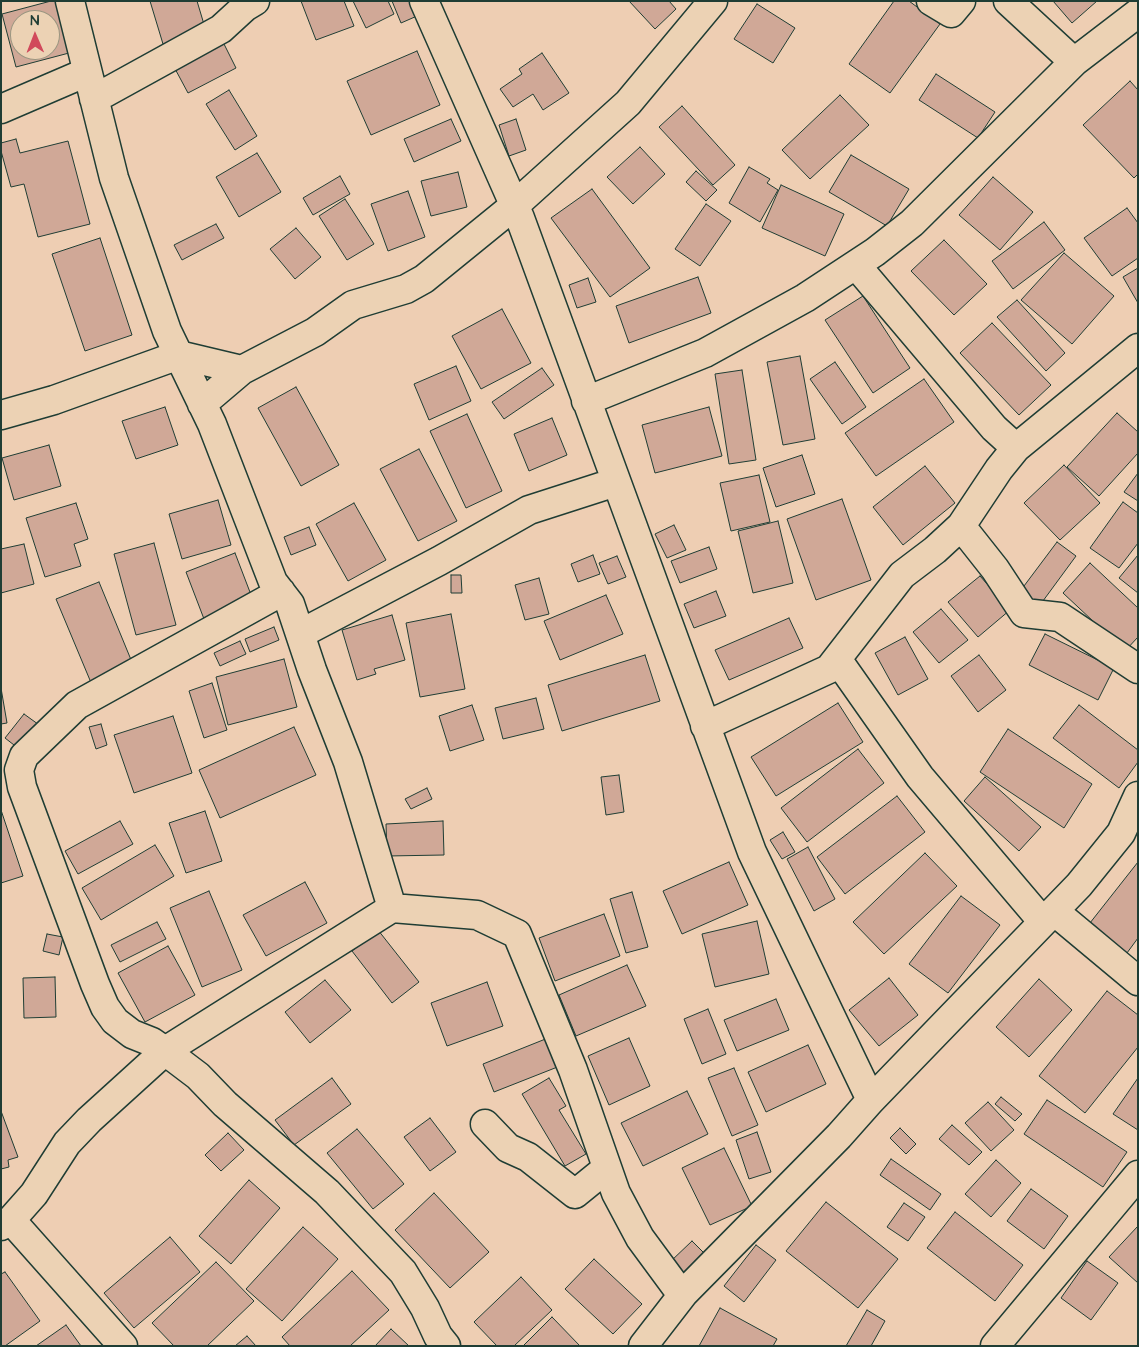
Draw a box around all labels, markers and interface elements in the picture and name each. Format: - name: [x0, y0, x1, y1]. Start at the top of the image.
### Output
- north arrow: [10, 10, 60, 60]
- text: N: [30, 11, 39, 31]

